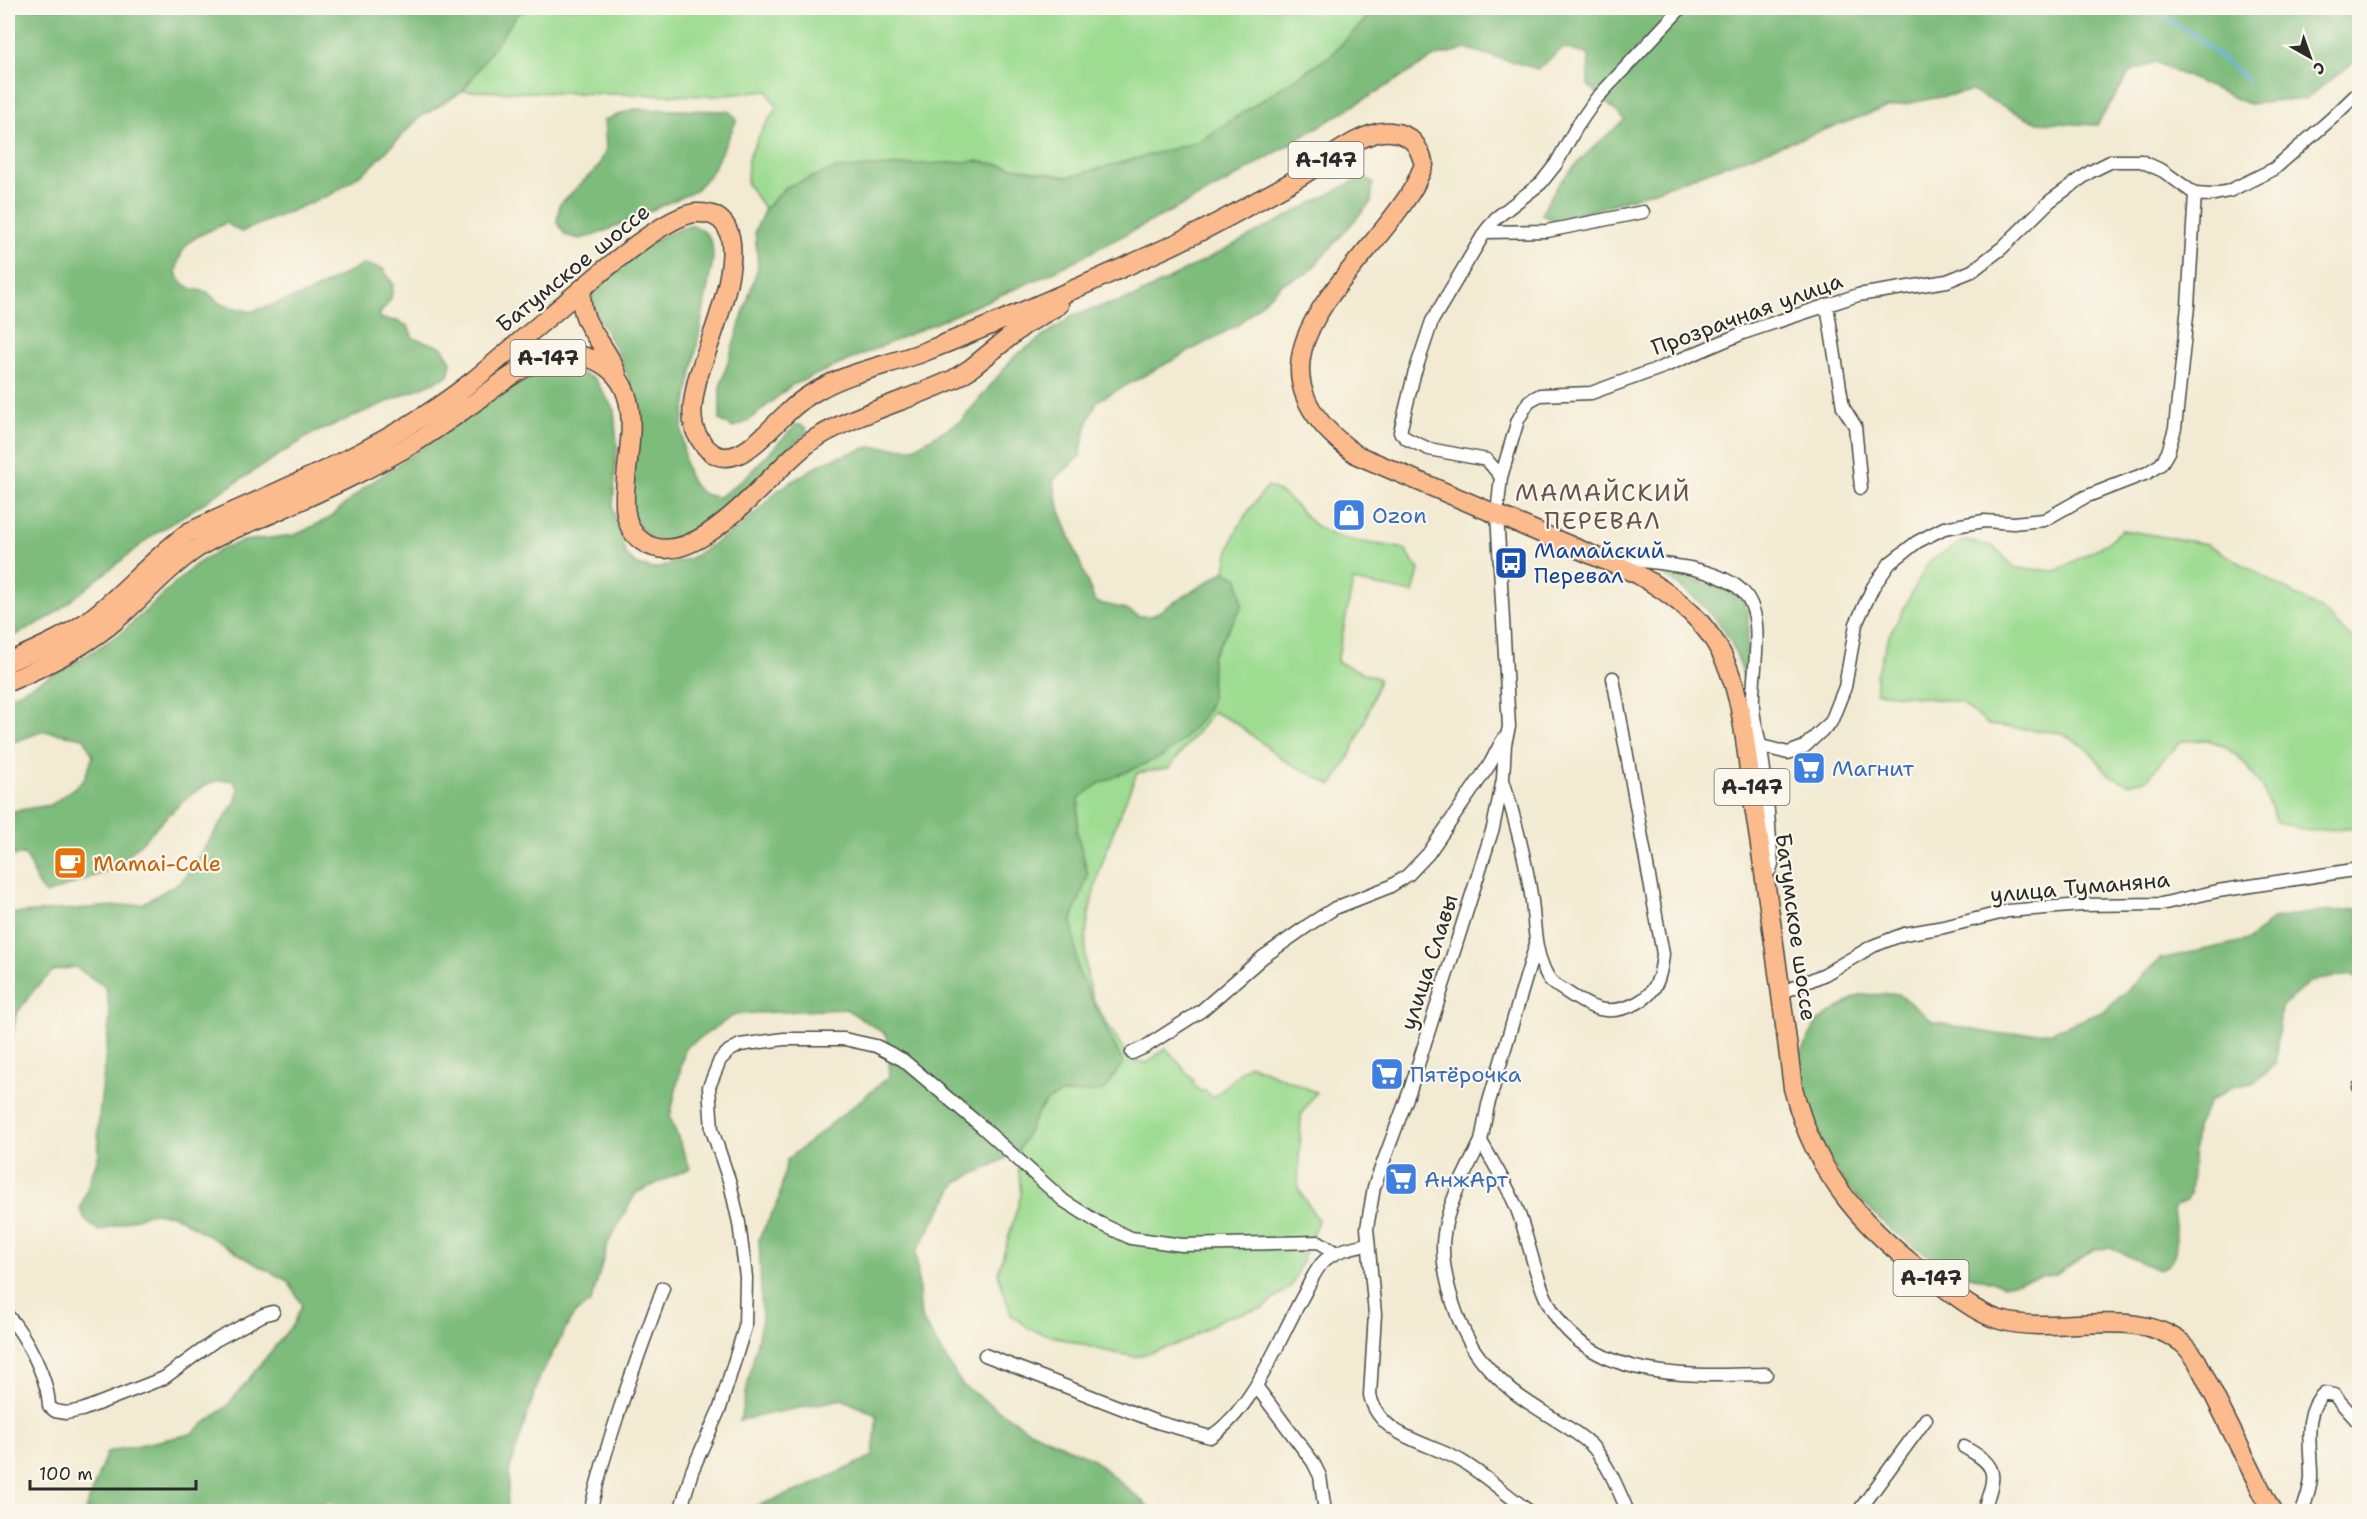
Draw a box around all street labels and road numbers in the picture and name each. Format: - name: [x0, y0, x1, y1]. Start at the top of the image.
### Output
- road number: А-147: [1288, 142, 1364, 178]
- street label: Батумское шоссе: [490, 197, 656, 339]
- street label: Прозрачная улица: [1648, 266, 1847, 362]
- road number: А-147: [510, 340, 586, 376]
- road number: А-147: [1714, 769, 1790, 805]
- street label: Батумское шоссе: [1768, 831, 1824, 1023]
- street label: улица Туманяна: [1989, 865, 2171, 909]
- street label: улица Славы: [1393, 890, 1465, 1034]
- road number: А-147: [1894, 1260, 1968, 1296]

